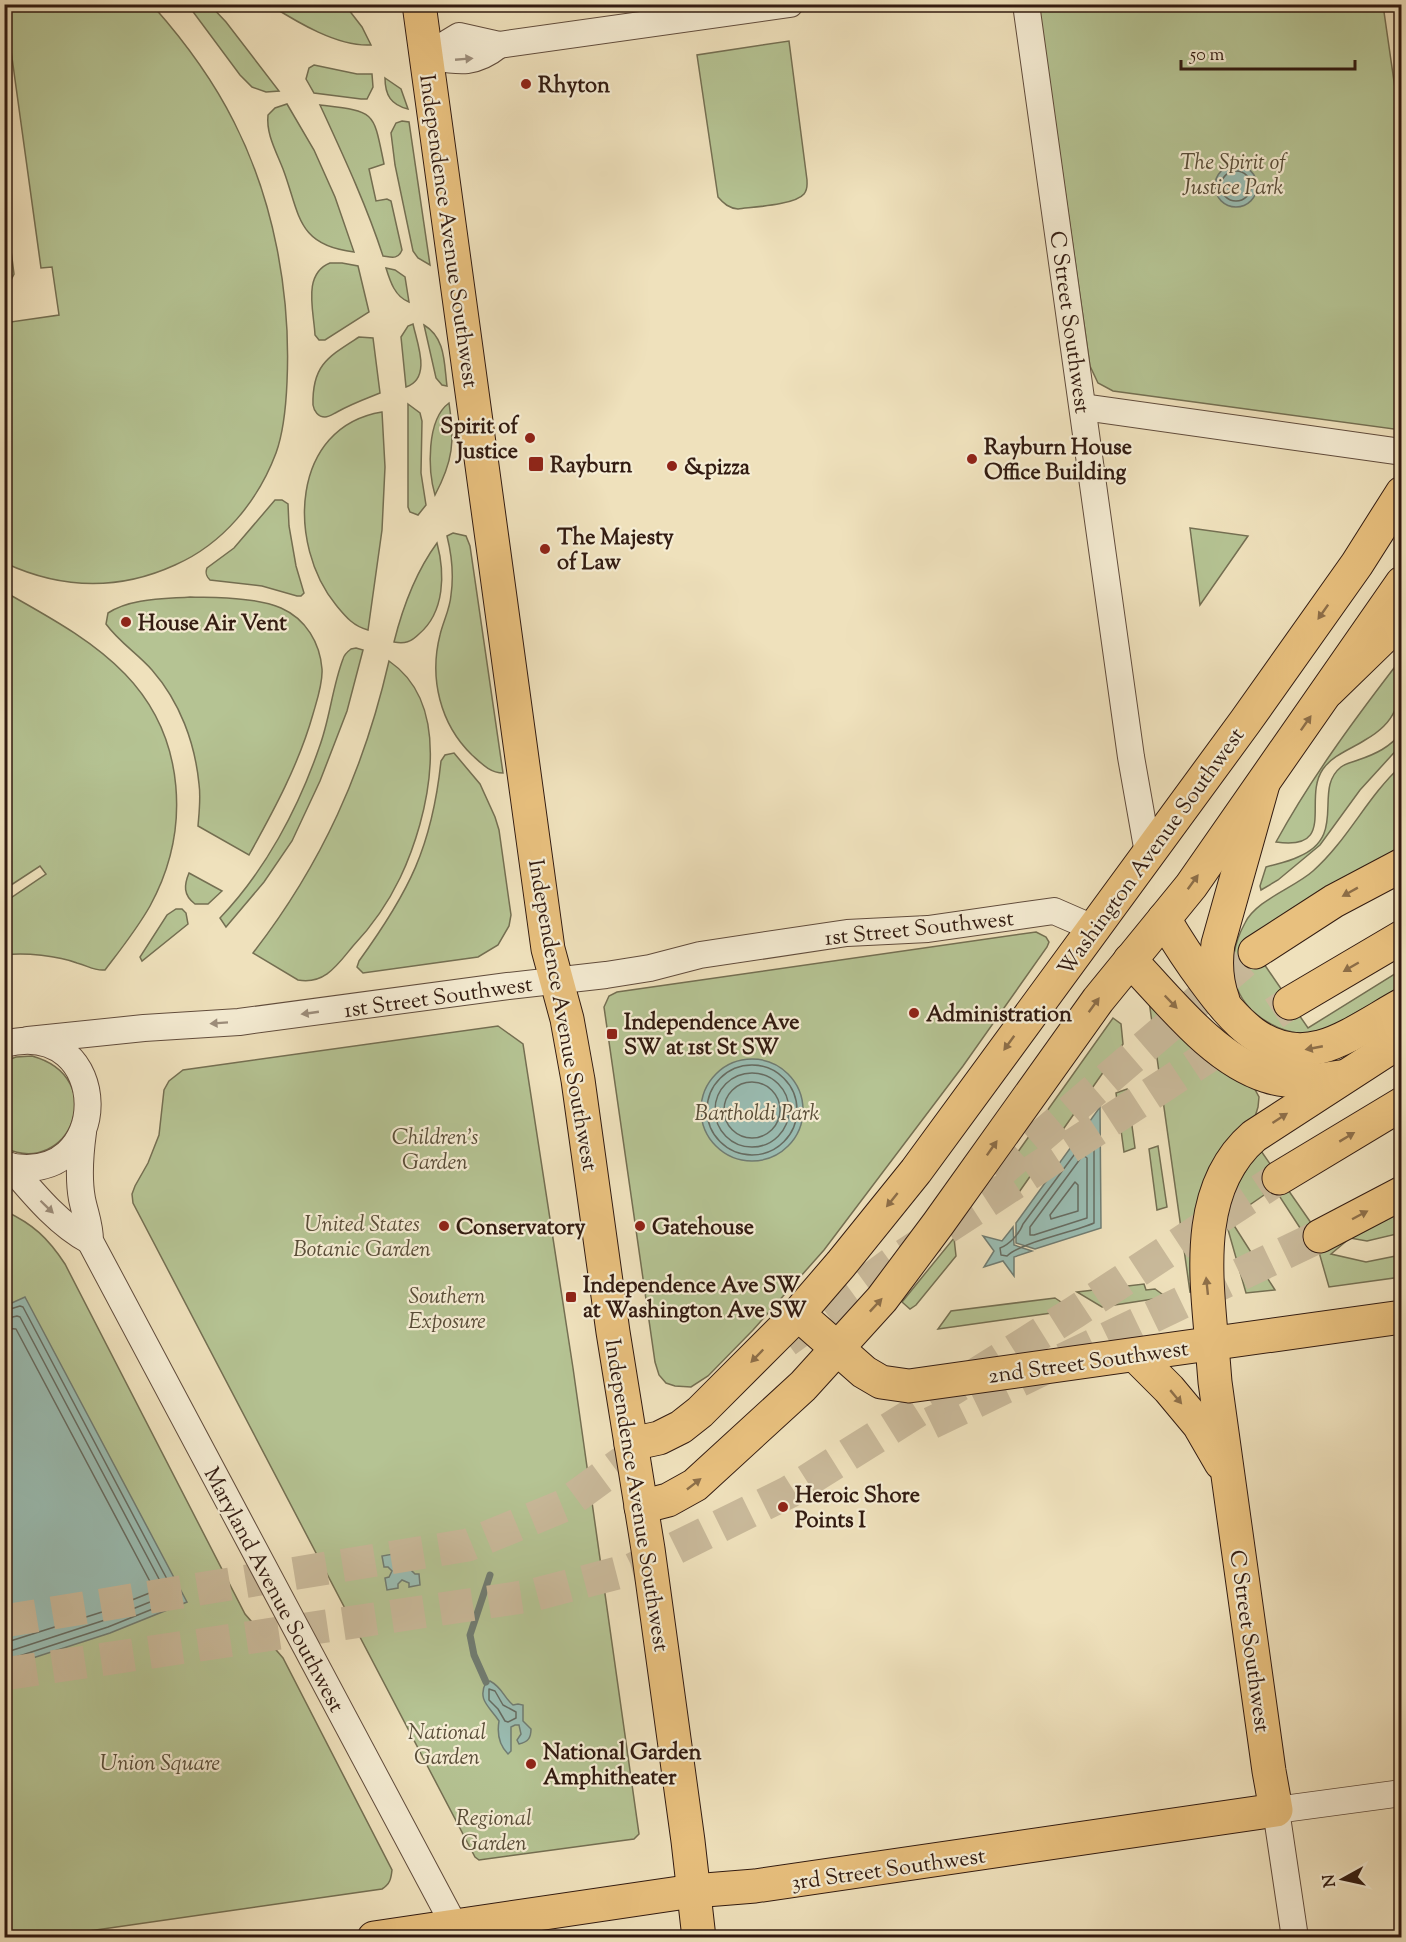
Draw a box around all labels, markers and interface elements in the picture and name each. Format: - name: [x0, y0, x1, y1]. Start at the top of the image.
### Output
- scale bar: [1181, 33, 1355, 71]
- text: 50 m: [1189, 43, 1225, 69]
- one-way arrow: [455, 54, 474, 64]
- place label: Rhyton: [538, 71, 610, 103]
- street label: Independence Avenue Southwest: [409, 73, 485, 391]
- marker: Rhyton: [519, 77, 533, 91]
- park label: The Spirit of Justice Park: [1180, 148, 1288, 205]
- street label: C Street Southwest: [1039, 229, 1097, 416]
- place label: Spirit of Justice: [440, 412, 519, 469]
- marker: Spirit of Justice: [523, 431, 537, 445]
- place label: Rayburn House Office Building: [984, 433, 1132, 490]
- place label: Rayburn: [550, 451, 632, 483]
- marker: Rayburn House Office Building: [965, 452, 979, 466]
- place label: &pizza: [684, 453, 751, 485]
- marker: Rayburn: [527, 455, 545, 473]
- marker: &pizza: [665, 459, 679, 473]
- place label: The Majesty of Law: [557, 523, 674, 580]
- marker: The Majesty of Law: [538, 542, 552, 556]
- one-way arrow: [1317, 603, 1329, 619]
- place label: House Air Vent: [138, 609, 287, 641]
- marker: House Air Vent: [119, 615, 133, 629]
- one-way arrow: [1300, 716, 1312, 732]
- street label: Washington Avenue Southwest: [1051, 721, 1254, 984]
- street label: Independence Avenue Southwest: [518, 857, 604, 1174]
- one-way arrow: [1187, 875, 1199, 891]
- one-way arrow: [1341, 887, 1358, 897]
- street label: 1st Street Southwest: [823, 904, 1016, 956]
- one-way arrow: [1343, 961, 1359, 972]
- street label: 1st Street Southwest: [342, 970, 535, 1028]
- one-way arrow: [1164, 995, 1178, 1010]
- one-way arrow: [1088, 997, 1100, 1012]
- place label: Administration: [926, 1000, 1072, 1032]
- marker: Administration: [907, 1006, 921, 1020]
- one-way arrow: [301, 1008, 320, 1017]
- place label: Independence Ave SW at 1st St SW: [624, 1008, 799, 1065]
- one-way arrow: [210, 1019, 229, 1028]
- marker: Independence Ave SW at 1st St SW: [605, 1027, 619, 1041]
- one-way arrow: [1003, 1036, 1015, 1051]
- one-way arrow: [1304, 1044, 1323, 1053]
- park label: Bartholdi Park: [695, 1099, 820, 1131]
- one-way arrow: [1272, 1112, 1288, 1124]
- park label: Children's Garden: [392, 1123, 478, 1180]
- one-way arrow: [1339, 1131, 1355, 1142]
- one-way arrow: [986, 1141, 998, 1157]
- one-way arrow: [886, 1192, 899, 1208]
- one-way arrow: [40, 1199, 54, 1213]
- park label: United States Botanic Garden: [293, 1210, 431, 1267]
- one-way arrow: [1352, 1210, 1369, 1220]
- place label: Conservatory: [456, 1213, 586, 1245]
- place label: Gatehouse: [652, 1213, 754, 1245]
- marker: Conservatory: [437, 1219, 451, 1233]
- marker: Gatehouse: [633, 1219, 647, 1233]
- place label: Independence Ave SW at Washington Ave SW: [583, 1271, 807, 1328]
- one-way arrow: [1202, 1277, 1212, 1296]
- park label: Southern Exposure: [408, 1282, 486, 1339]
- marker: Independence Ave SW at Washington Ave SW: [564, 1290, 578, 1304]
- one-way arrow: [869, 1297, 883, 1312]
- street label: 2nd Street Southwest: [986, 1334, 1191, 1394]
- street label: Independence Avenue Southwest: [595, 1337, 676, 1655]
- one-way arrow: [750, 1348, 764, 1363]
- one-way arrow: [1169, 1389, 1182, 1404]
- street label: Maryland Avenue Southwest: [194, 1462, 351, 1719]
- one-way arrow: [687, 1479, 702, 1491]
- place label: Heroic Shore Points I: [795, 1481, 920, 1538]
- marker: Heroic Shore Points I: [776, 1500, 790, 1514]
- street label: C Street Southwest: [1219, 1548, 1277, 1735]
- park label: National Garden: [408, 1718, 486, 1775]
- place label: National Garden Amphitheater: [543, 1738, 702, 1795]
- park label: Union Square: [100, 1749, 220, 1781]
- marker: National Garden Amphitheater: [524, 1757, 538, 1771]
- park label: Regional Garden: [456, 1804, 532, 1861]
- street label: 3rd Street Southwest: [789, 1841, 988, 1900]
- north arrow: [1313, 1849, 1373, 1909]
- text: N: [1318, 1873, 1343, 1889]

